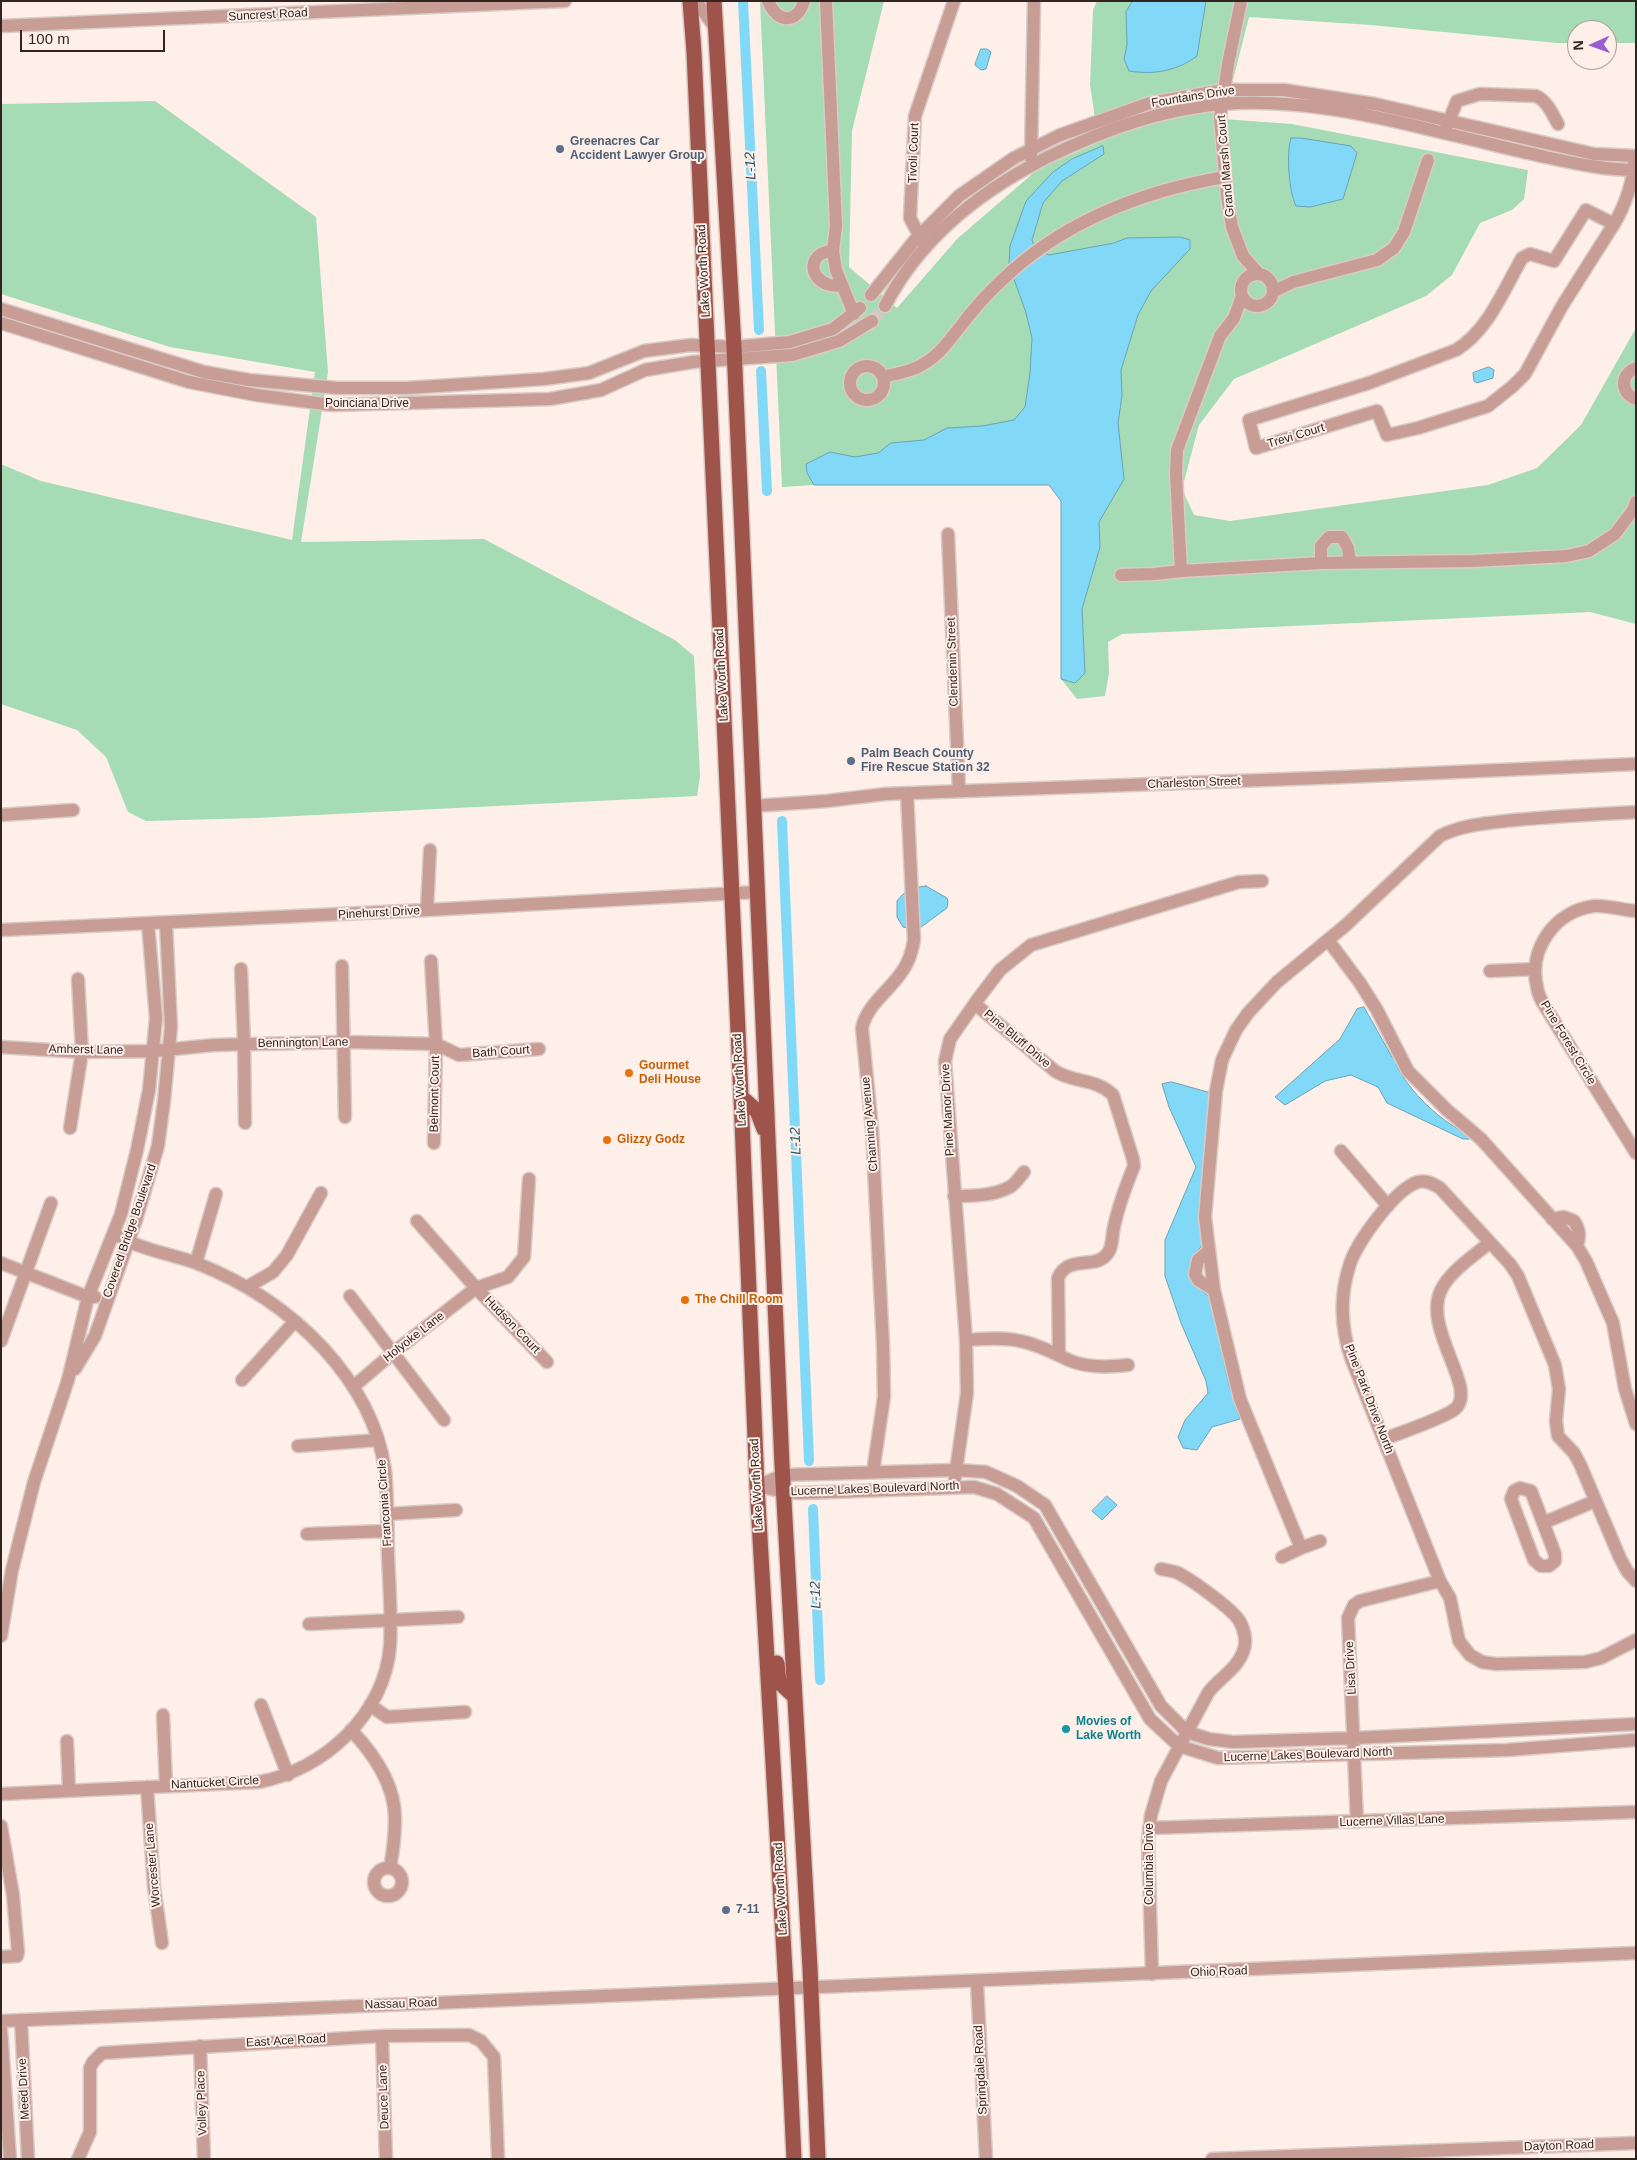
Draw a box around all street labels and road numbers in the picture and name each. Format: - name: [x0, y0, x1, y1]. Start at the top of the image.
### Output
- street label: Suncrest Road: [228, 6, 308, 24]
- street label: Fountains Drive: [1150, 83, 1236, 111]
- street label: Grand Marsh Court: [1214, 114, 1238, 218]
- street label: Tivoli Court: [906, 123, 922, 183]
- street label: Lake Worth Road: [694, 224, 714, 318]
- street label: Poinciana Drive: [325, 397, 409, 411]
- street label: Trevi Court: [1266, 421, 1326, 451]
- street label: Clendenin Street: [944, 617, 962, 707]
- street label: Lake Worth Road: [712, 628, 732, 722]
- street label: Charleston Street: [1147, 774, 1241, 792]
- street label: Pinehurst Drive: [338, 904, 420, 922]
- street label: Pine Forest Circle: [1537, 998, 1599, 1088]
- street label: Pine Bluff Drive: [981, 1007, 1053, 1071]
- street label: Lake Worth Road: [730, 1033, 750, 1127]
- street label: Bennington Lane: [258, 1035, 348, 1051]
- street label: Amherst Lane: [49, 1042, 123, 1058]
- street label: Bath Court: [472, 1043, 530, 1061]
- street label: Belmont Court: [427, 1056, 443, 1132]
- street label: Pine Manor Drive: [938, 1063, 958, 1157]
- street label: Channing Avenue: [859, 1076, 881, 1172]
- street label: Covered Bridge Boulevard: [100, 1162, 160, 1300]
- street label: Hudson Court: [481, 1293, 543, 1357]
- street label: Holyoke Lane: [381, 1309, 447, 1365]
- street label: Pine Park Drive North: [1341, 1342, 1397, 1456]
- street label: Lake Worth Road: [747, 1438, 767, 1532]
- street label: Franconia Circle: [375, 1459, 395, 1547]
- street label: Lucerne Lakes Boulevard North: [790, 1479, 960, 1499]
- street label: Lisa Drive: [1342, 1641, 1360, 1695]
- street label: Lucerne Lakes Boulevard North: [1223, 1745, 1393, 1765]
- street label: Nantucket Circle: [171, 1774, 259, 1792]
- street label: Lucerne Villas Lane: [1339, 1812, 1445, 1830]
- street label: Worcester Lane: [142, 1822, 164, 1908]
- street label: Columbia Drive: [1143, 1823, 1157, 1905]
- street label: Lake Worth Road: [771, 1842, 791, 1936]
- street label: Ohio Road: [1190, 1964, 1248, 1980]
- street label: Nassau Road: [364, 1996, 438, 2012]
- street label: Springdale Road: [971, 2025, 991, 2115]
- street label: East Ace Road: [246, 2032, 326, 2050]
- street label: Meed Drive: [15, 2058, 33, 2120]
- street label: Deuce Lane: [376, 2064, 392, 2130]
- street label: Volley Place: [194, 2070, 210, 2136]
- street label: Dayton Road: [1524, 2138, 1594, 2154]

